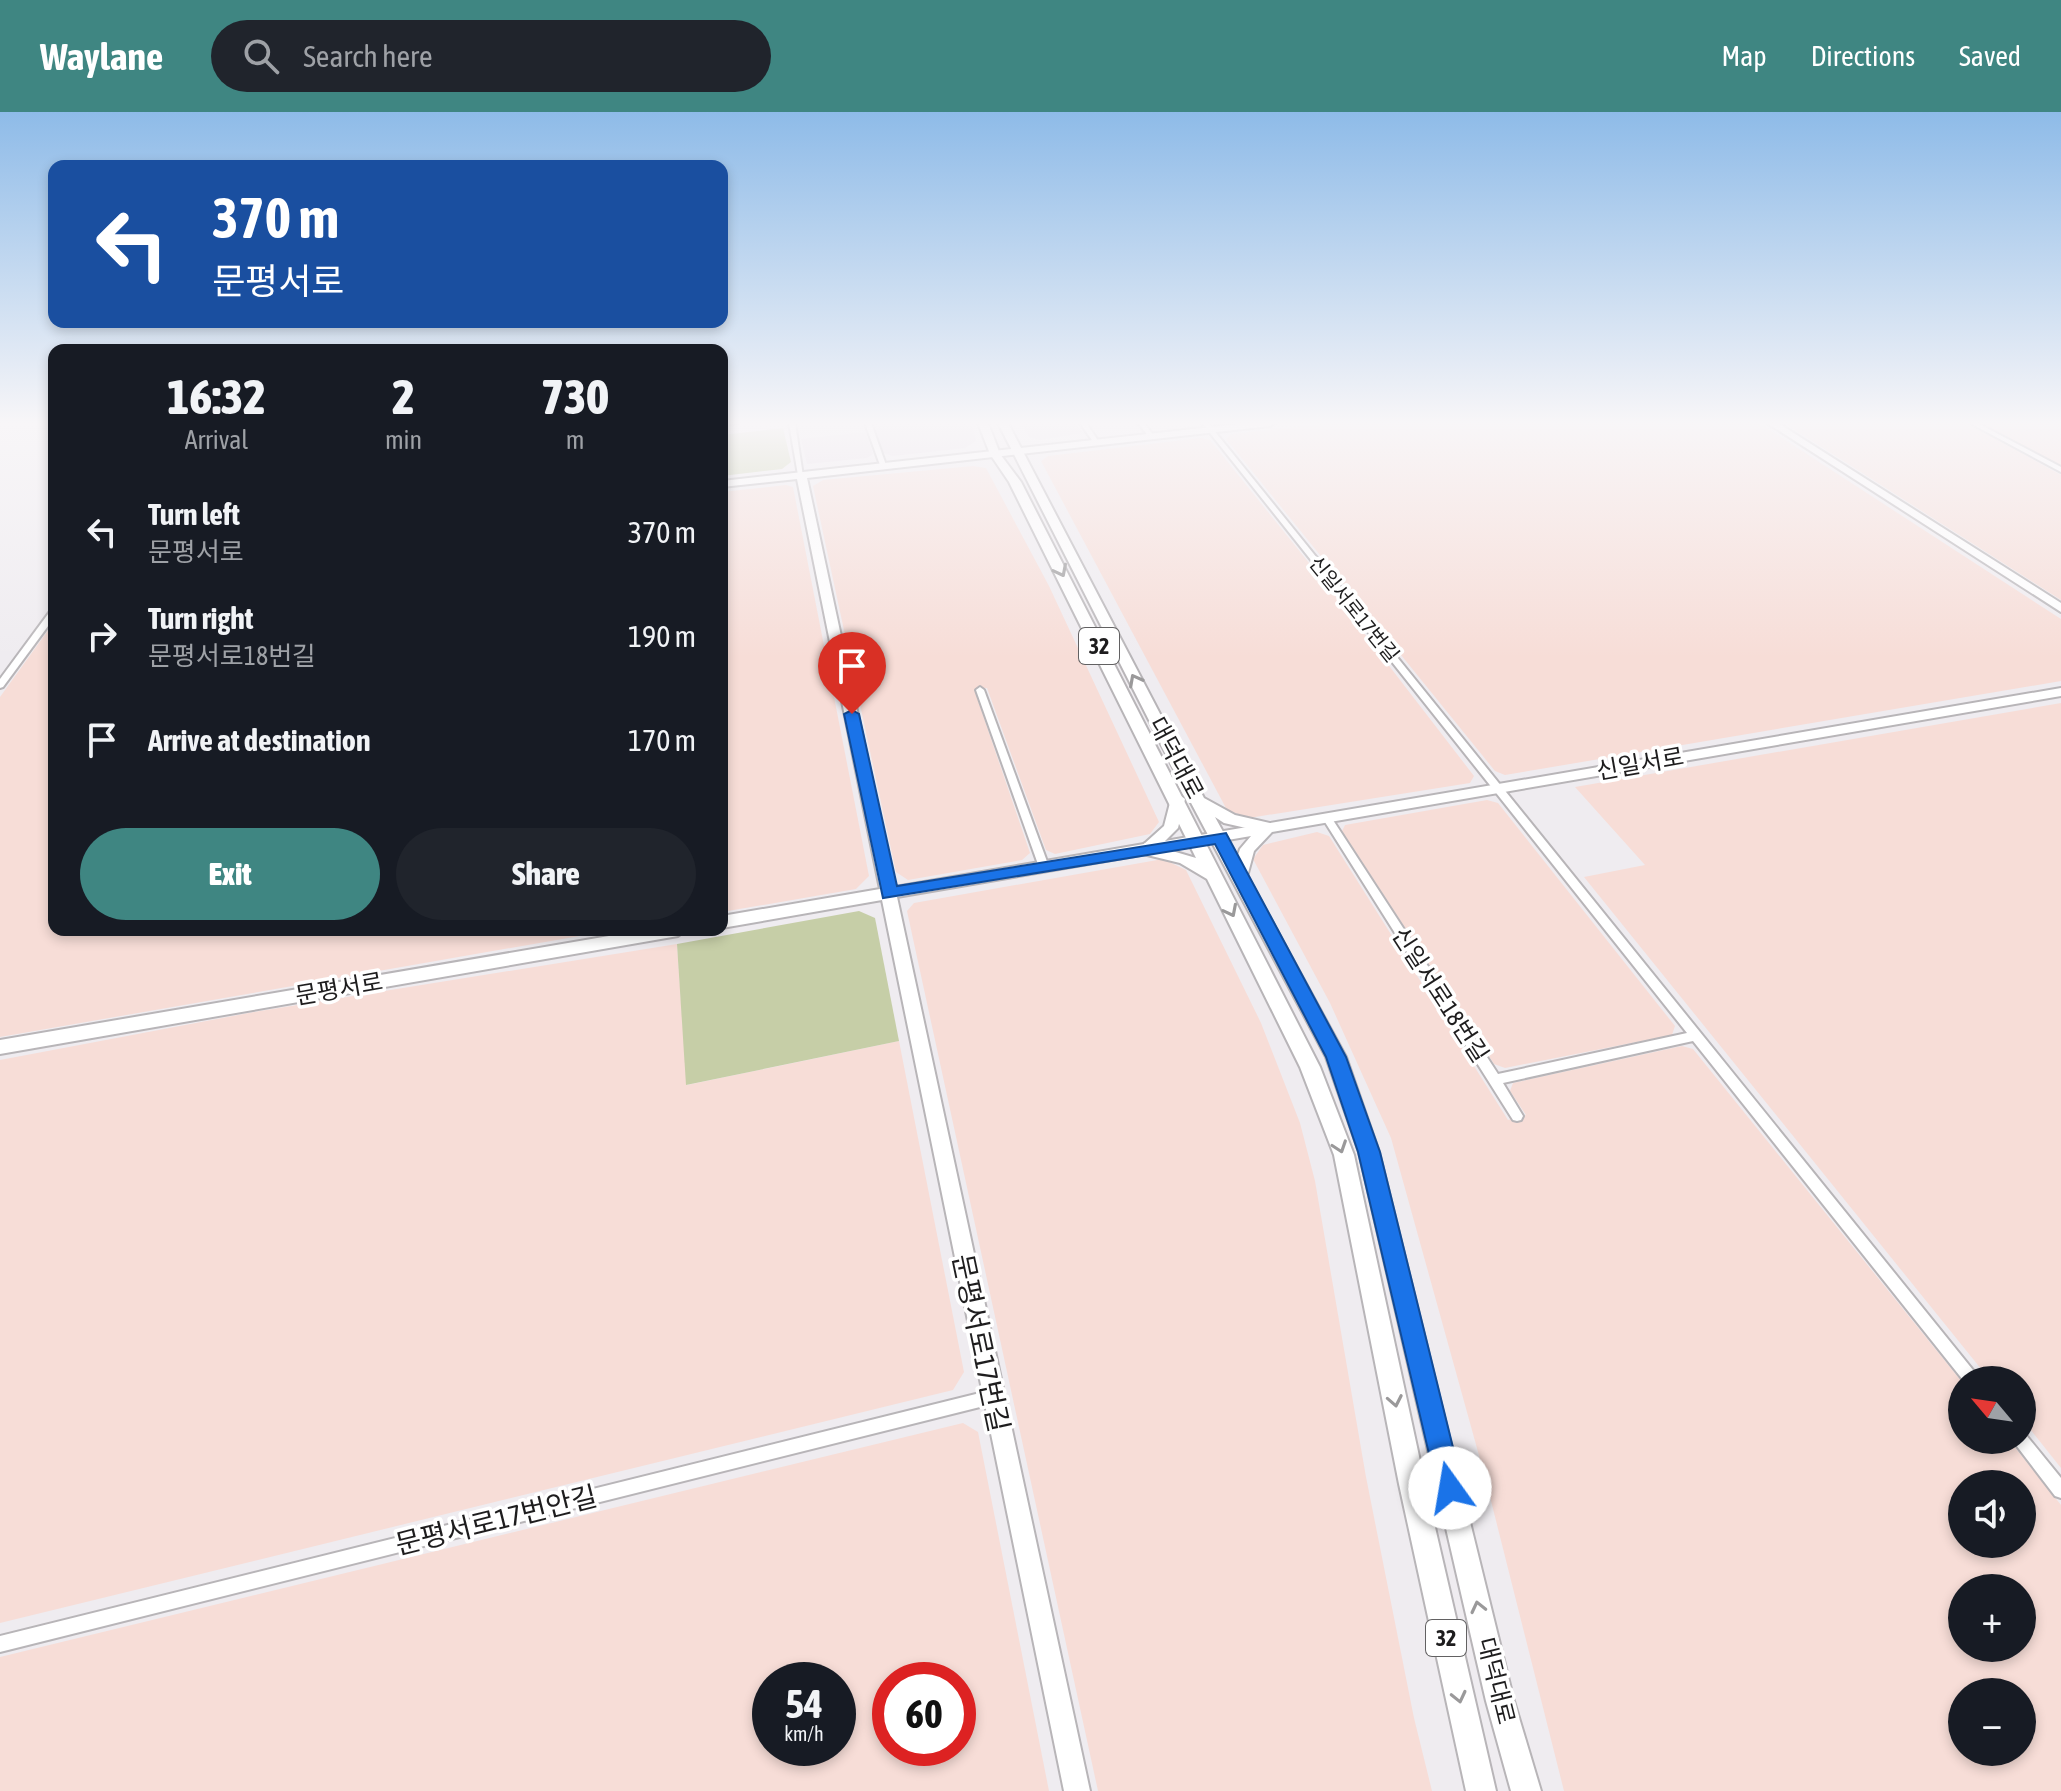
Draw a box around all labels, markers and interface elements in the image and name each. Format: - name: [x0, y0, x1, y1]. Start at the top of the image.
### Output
- search box: [211, 20, 771, 92]
- icon: search: [239, 34, 283, 78]
- text: Waylane: [40, 35, 163, 78]
- text: Search here: [303, 39, 433, 73]
- text: Map: [1722, 40, 1767, 72]
- text: Directions: [1811, 40, 1915, 72]
- text: Saved: [1959, 40, 2021, 72]
- text: 370 m: [212, 186, 339, 250]
- icon: left: [80, 192, 184, 296]
- text: 문평서로: [212, 260, 344, 302]
- text: 16:32: [167, 369, 266, 424]
- text: 2: [392, 369, 415, 424]
- text: 730: [541, 369, 609, 424]
- text: Arrival: [185, 425, 248, 455]
- text: min: [385, 425, 422, 455]
- text: m: [566, 425, 584, 455]
- text: Turn left: [148, 497, 240, 531]
- icon: left: [80, 510, 124, 554]
- text: 370 m: [628, 515, 696, 549]
- text: 문평서로: [148, 537, 244, 567]
- street label: 신일서로17번길: [1305, 551, 1404, 666]
- one-way arrow: [1051, 562, 1066, 577]
- text: Turn right: [148, 601, 254, 635]
- icon: right: [80, 614, 124, 658]
- text: 190 m: [628, 619, 696, 653]
- road number: 32: [1079, 628, 1119, 664]
- pin: [818, 632, 886, 714]
- text: 문평서로18번길: [148, 641, 316, 671]
- icon: arrive: [830, 644, 874, 688]
- one-way arrow: [1129, 674, 1144, 688]
- street label: 대덕대로: [1144, 712, 1209, 803]
- icon: arrive: [80, 718, 124, 762]
- text: Arrive at destination: [148, 723, 370, 757]
- text: 170 m: [628, 723, 696, 757]
- street label: 신일서로: [1594, 743, 1686, 784]
- button: Exit: [80, 828, 380, 920]
- button: Share: [396, 828, 696, 920]
- one-way arrow: [1222, 903, 1237, 918]
- street label: 신일서로18번길: [1387, 922, 1494, 1067]
- street label: 문평서로: [293, 968, 385, 1009]
- one-way arrow: [1331, 1139, 1347, 1153]
- street label: 문평서로17번길: [947, 1251, 1015, 1435]
- north arrow: [1948, 1366, 2036, 1454]
- map controls: [1948, 1366, 2036, 1766]
- one-way arrow: [1386, 1394, 1403, 1407]
- position arrow: [1408, 1446, 1492, 1530]
- button: sound: [1948, 1470, 2036, 1558]
- street label: 문평서로17번안길: [392, 1479, 600, 1561]
- button: +: [1948, 1574, 2036, 1662]
- one-way arrow: [1470, 1601, 1487, 1614]
- road number: 32: [1426, 1620, 1466, 1656]
- street label: 대덕대로: [1473, 1635, 1520, 1727]
- speed limit sign: 60: [872, 1662, 976, 1766]
- button: −: [1948, 1678, 2036, 1766]
- text: 54: [785, 1681, 823, 1726]
- one-way arrow: [1450, 1689, 1467, 1703]
- text: km/h: [784, 1722, 824, 1745]

